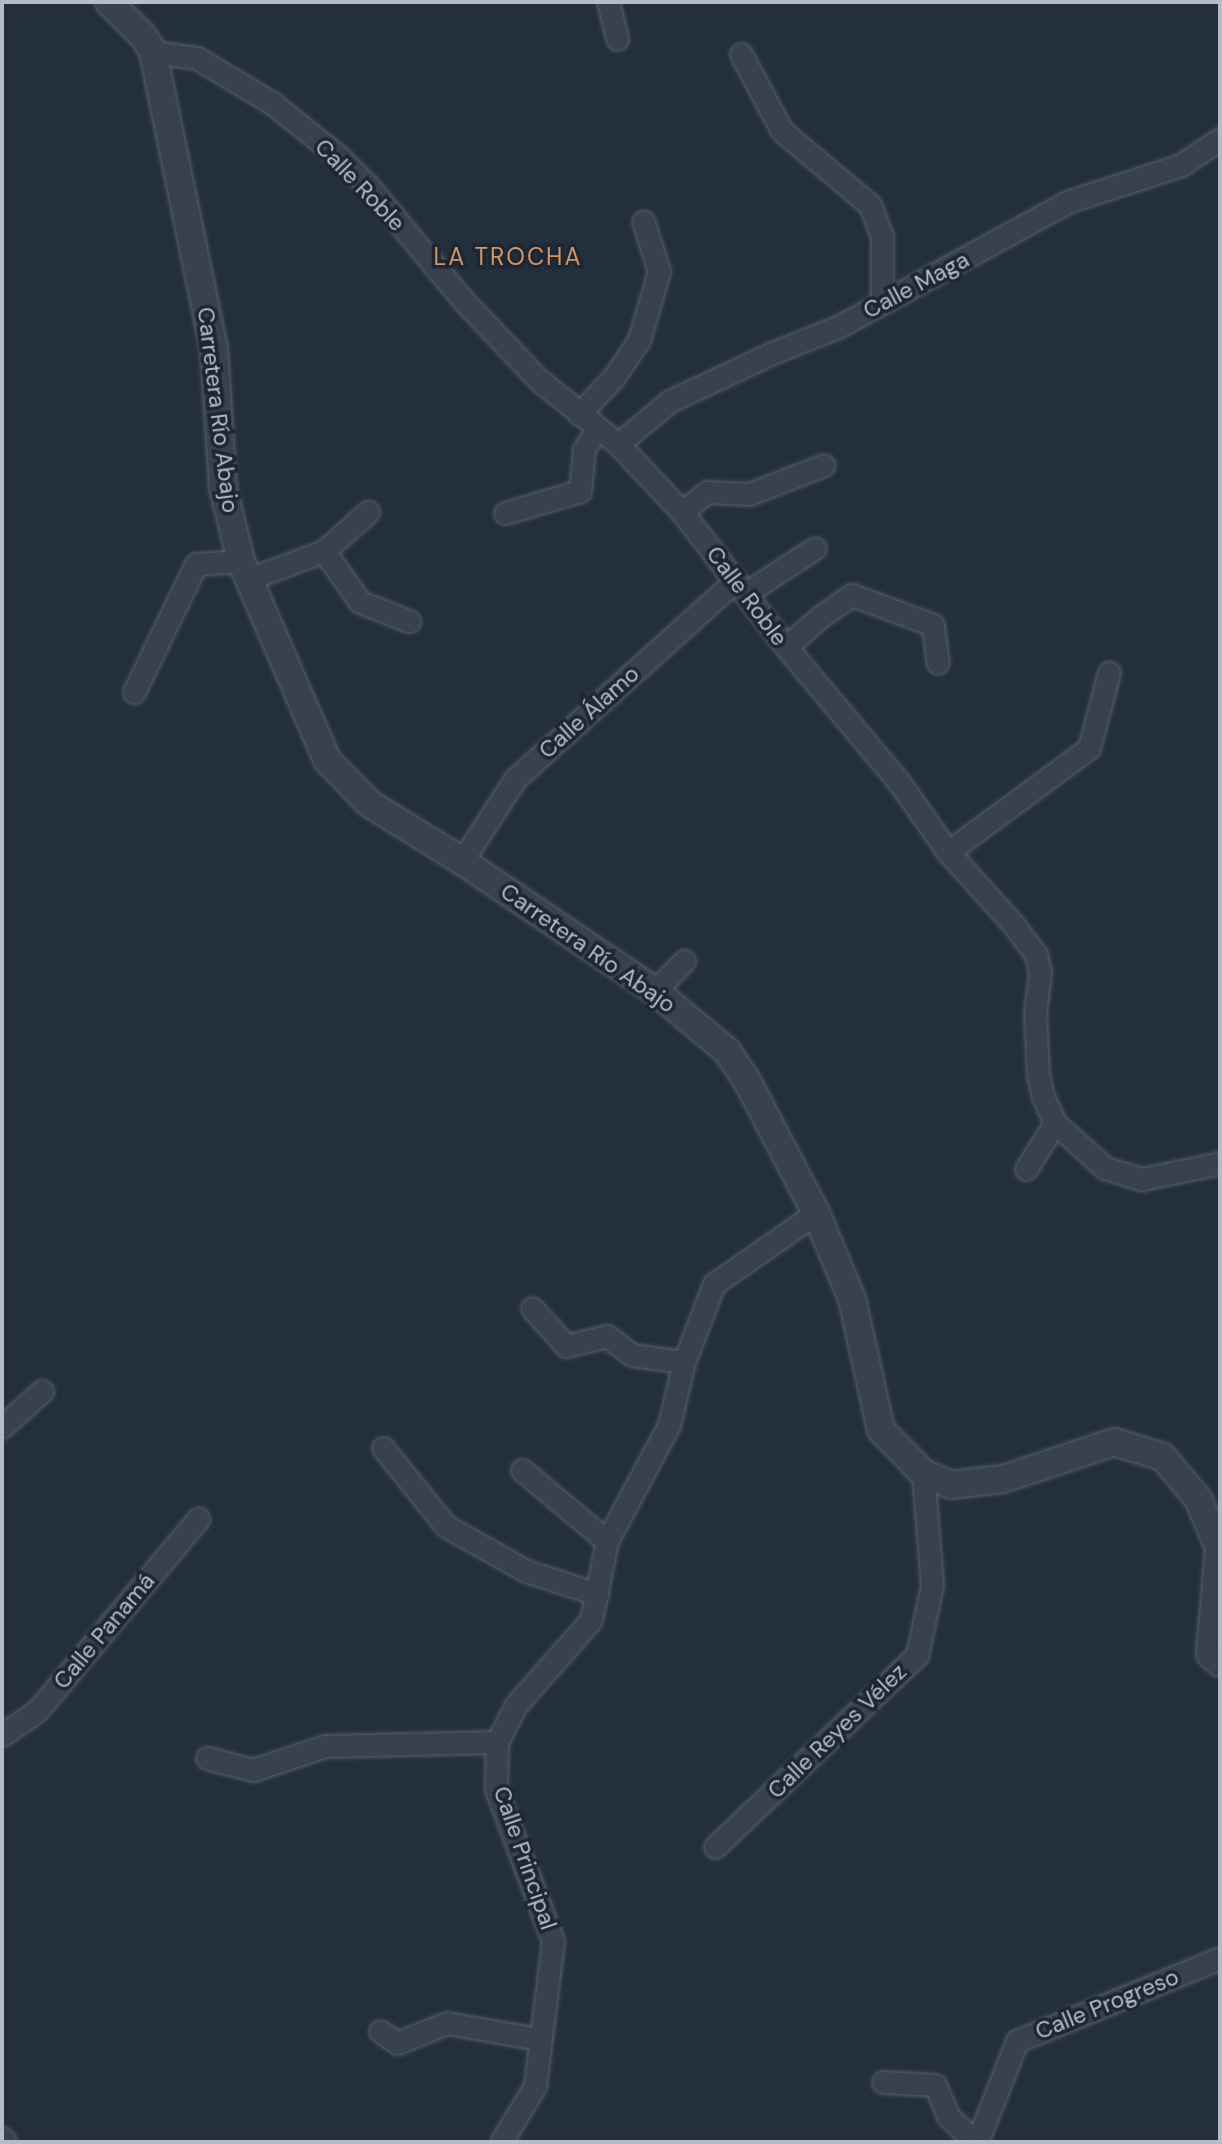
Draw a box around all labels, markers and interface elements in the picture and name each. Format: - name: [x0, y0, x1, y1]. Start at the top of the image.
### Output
- street label: Calle Roble: [309, 133, 411, 237]
- district label: LA TROCHA: [435, 243, 581, 271]
- street label: Calle Maga: [858, 246, 974, 324]
- street label: Carretera Río Abajo: [192, 306, 244, 514]
- street label: Calle Roble: [701, 541, 793, 651]
- street label: Calle Álamo: [533, 660, 645, 764]
- street label: Carretera Río Abajo: [495, 877, 681, 1019]
- street label: Calle Panamá: [48, 1568, 160, 1694]
- street label: Calle Reyes Vélez: [762, 1658, 912, 1804]
- street label: Calle Principal: [488, 1783, 562, 1933]
- street label: Calle Progreso: [1031, 1963, 1183, 2045]

